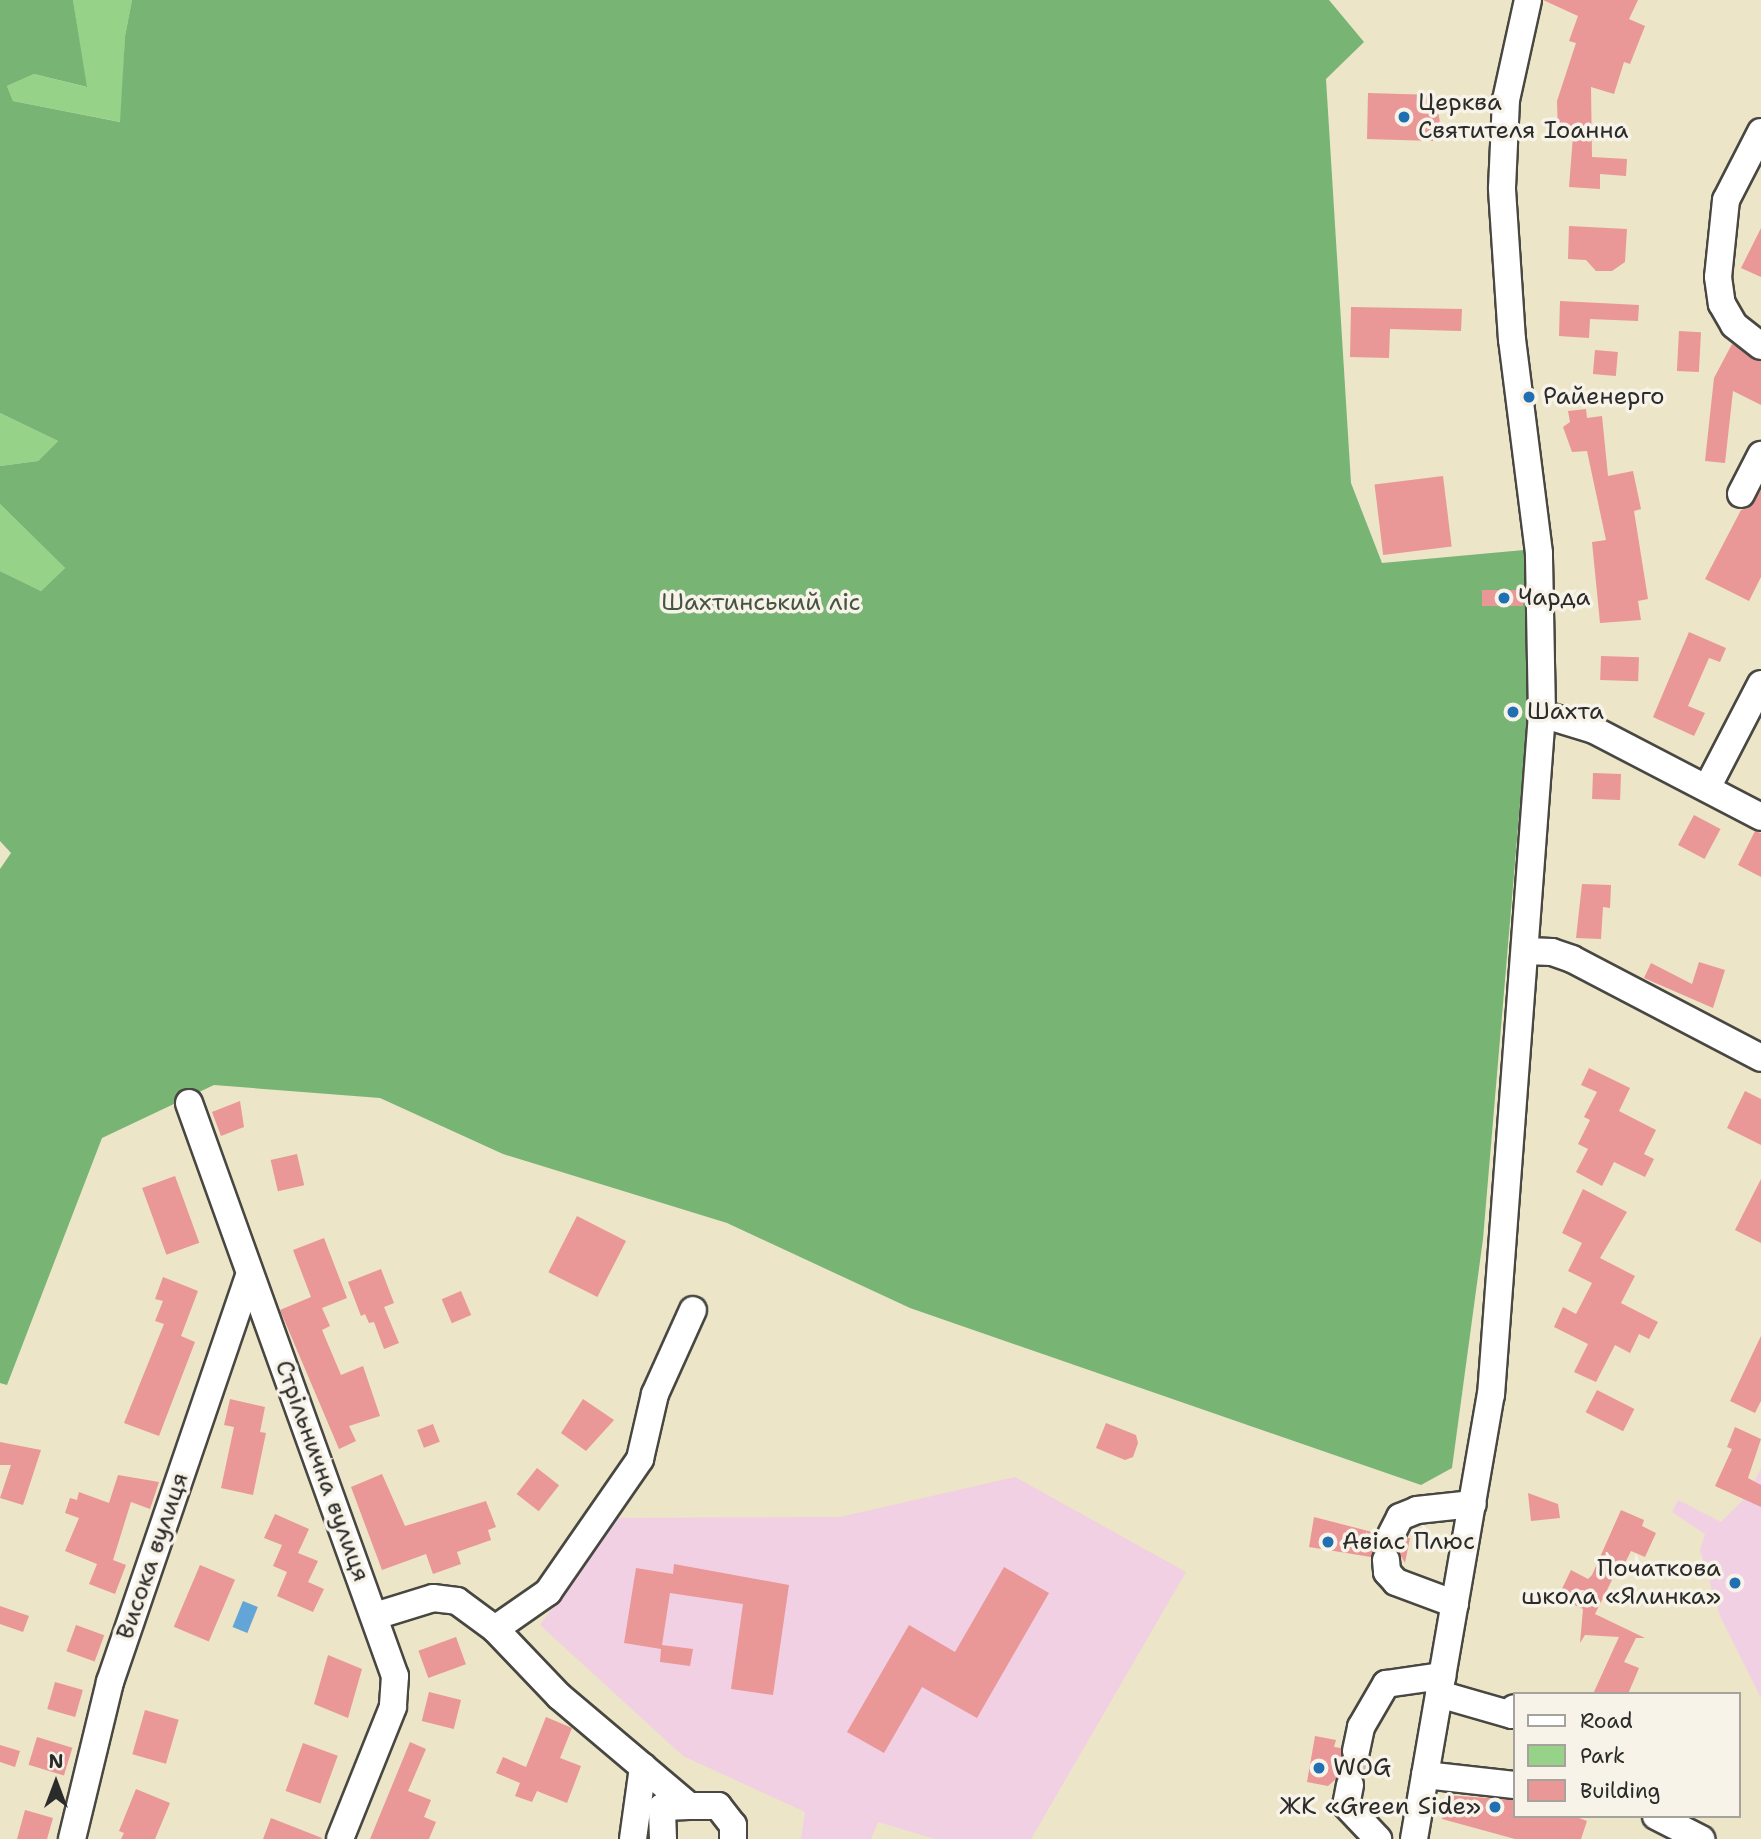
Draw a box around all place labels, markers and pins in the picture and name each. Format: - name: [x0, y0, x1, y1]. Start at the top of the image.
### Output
- place label: Церква Святителя Іоанна: [1418, 89, 1628, 145]
- marker: Церква Святителя Іоанна: [1396, 109, 1412, 125]
- place label: Райенерго: [1543, 383, 1665, 411]
- marker: Райенерго: [1521, 389, 1537, 405]
- place label: Чарда: [1518, 584, 1590, 612]
- marker: Чарда: [1496, 590, 1512, 606]
- place label: Шахта: [1527, 698, 1604, 726]
- marker: Шахта: [1505, 704, 1521, 720]
- place label: Авіас Плюс: [1342, 1528, 1475, 1556]
- marker: Авіас Плюс: [1320, 1534, 1336, 1550]
- place label: Початкова школа «Ялинка»: [1521, 1555, 1721, 1611]
- marker: Початкова школа «Ялинка»: [1727, 1575, 1743, 1591]
- place label: WOG: [1333, 1754, 1391, 1782]
- marker: WOG: [1311, 1760, 1327, 1776]
- place label: ЖК «Green Side»: [1280, 1793, 1481, 1821]
- marker: ЖК «Green Side»: [1487, 1799, 1503, 1815]

